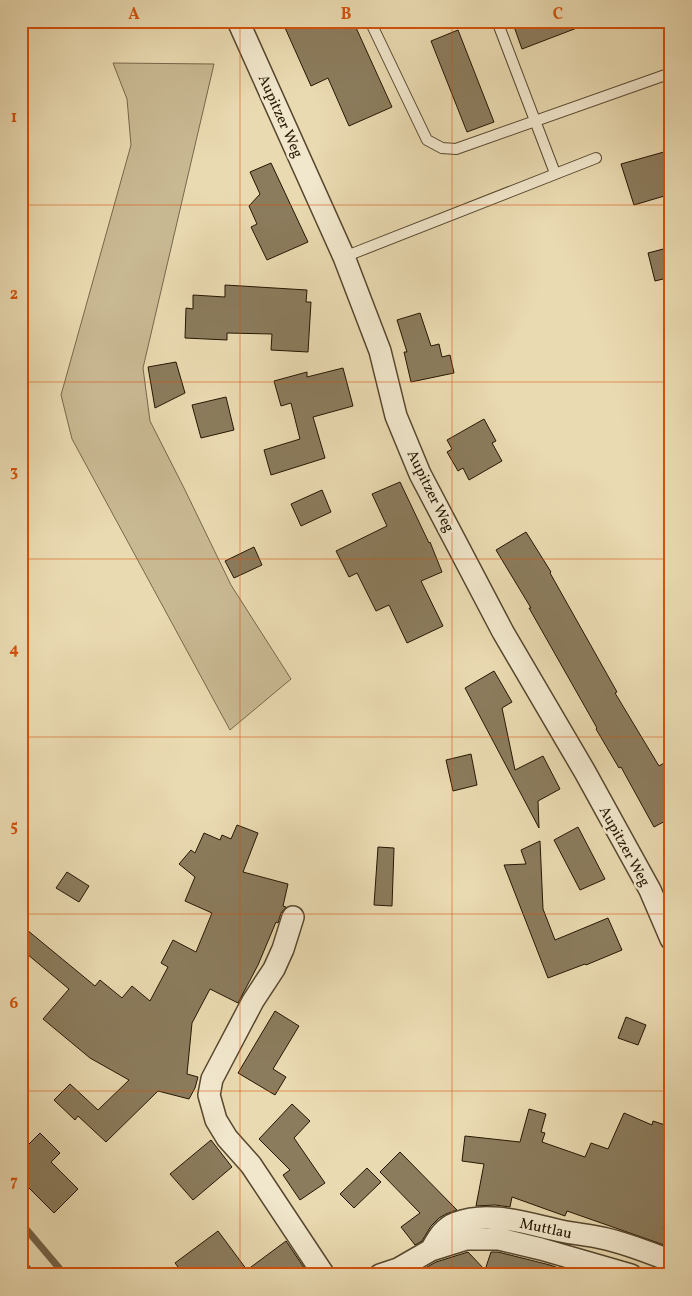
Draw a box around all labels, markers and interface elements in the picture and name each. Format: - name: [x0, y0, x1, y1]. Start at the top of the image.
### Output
- text: A: [128, 4, 140, 26]
- text: B: [341, 4, 352, 26]
- text: C: [553, 4, 563, 26]
- street label: Aupitzer Weg: [252, 72, 307, 162]
- text: 1: [11, 107, 17, 129]
- text: 2: [10, 284, 18, 306]
- street label: Aupitzer Weg: [401, 447, 459, 537]
- text: 3: [10, 461, 18, 483]
- text: 4: [9, 639, 19, 661]
- street label: Aupitzer Weg: [593, 803, 655, 891]
- text: 5: [10, 816, 18, 838]
- text: 6: [10, 993, 19, 1015]
- text: 7: [10, 1171, 18, 1193]
- street label: Muttlau: [518, 1214, 574, 1245]

